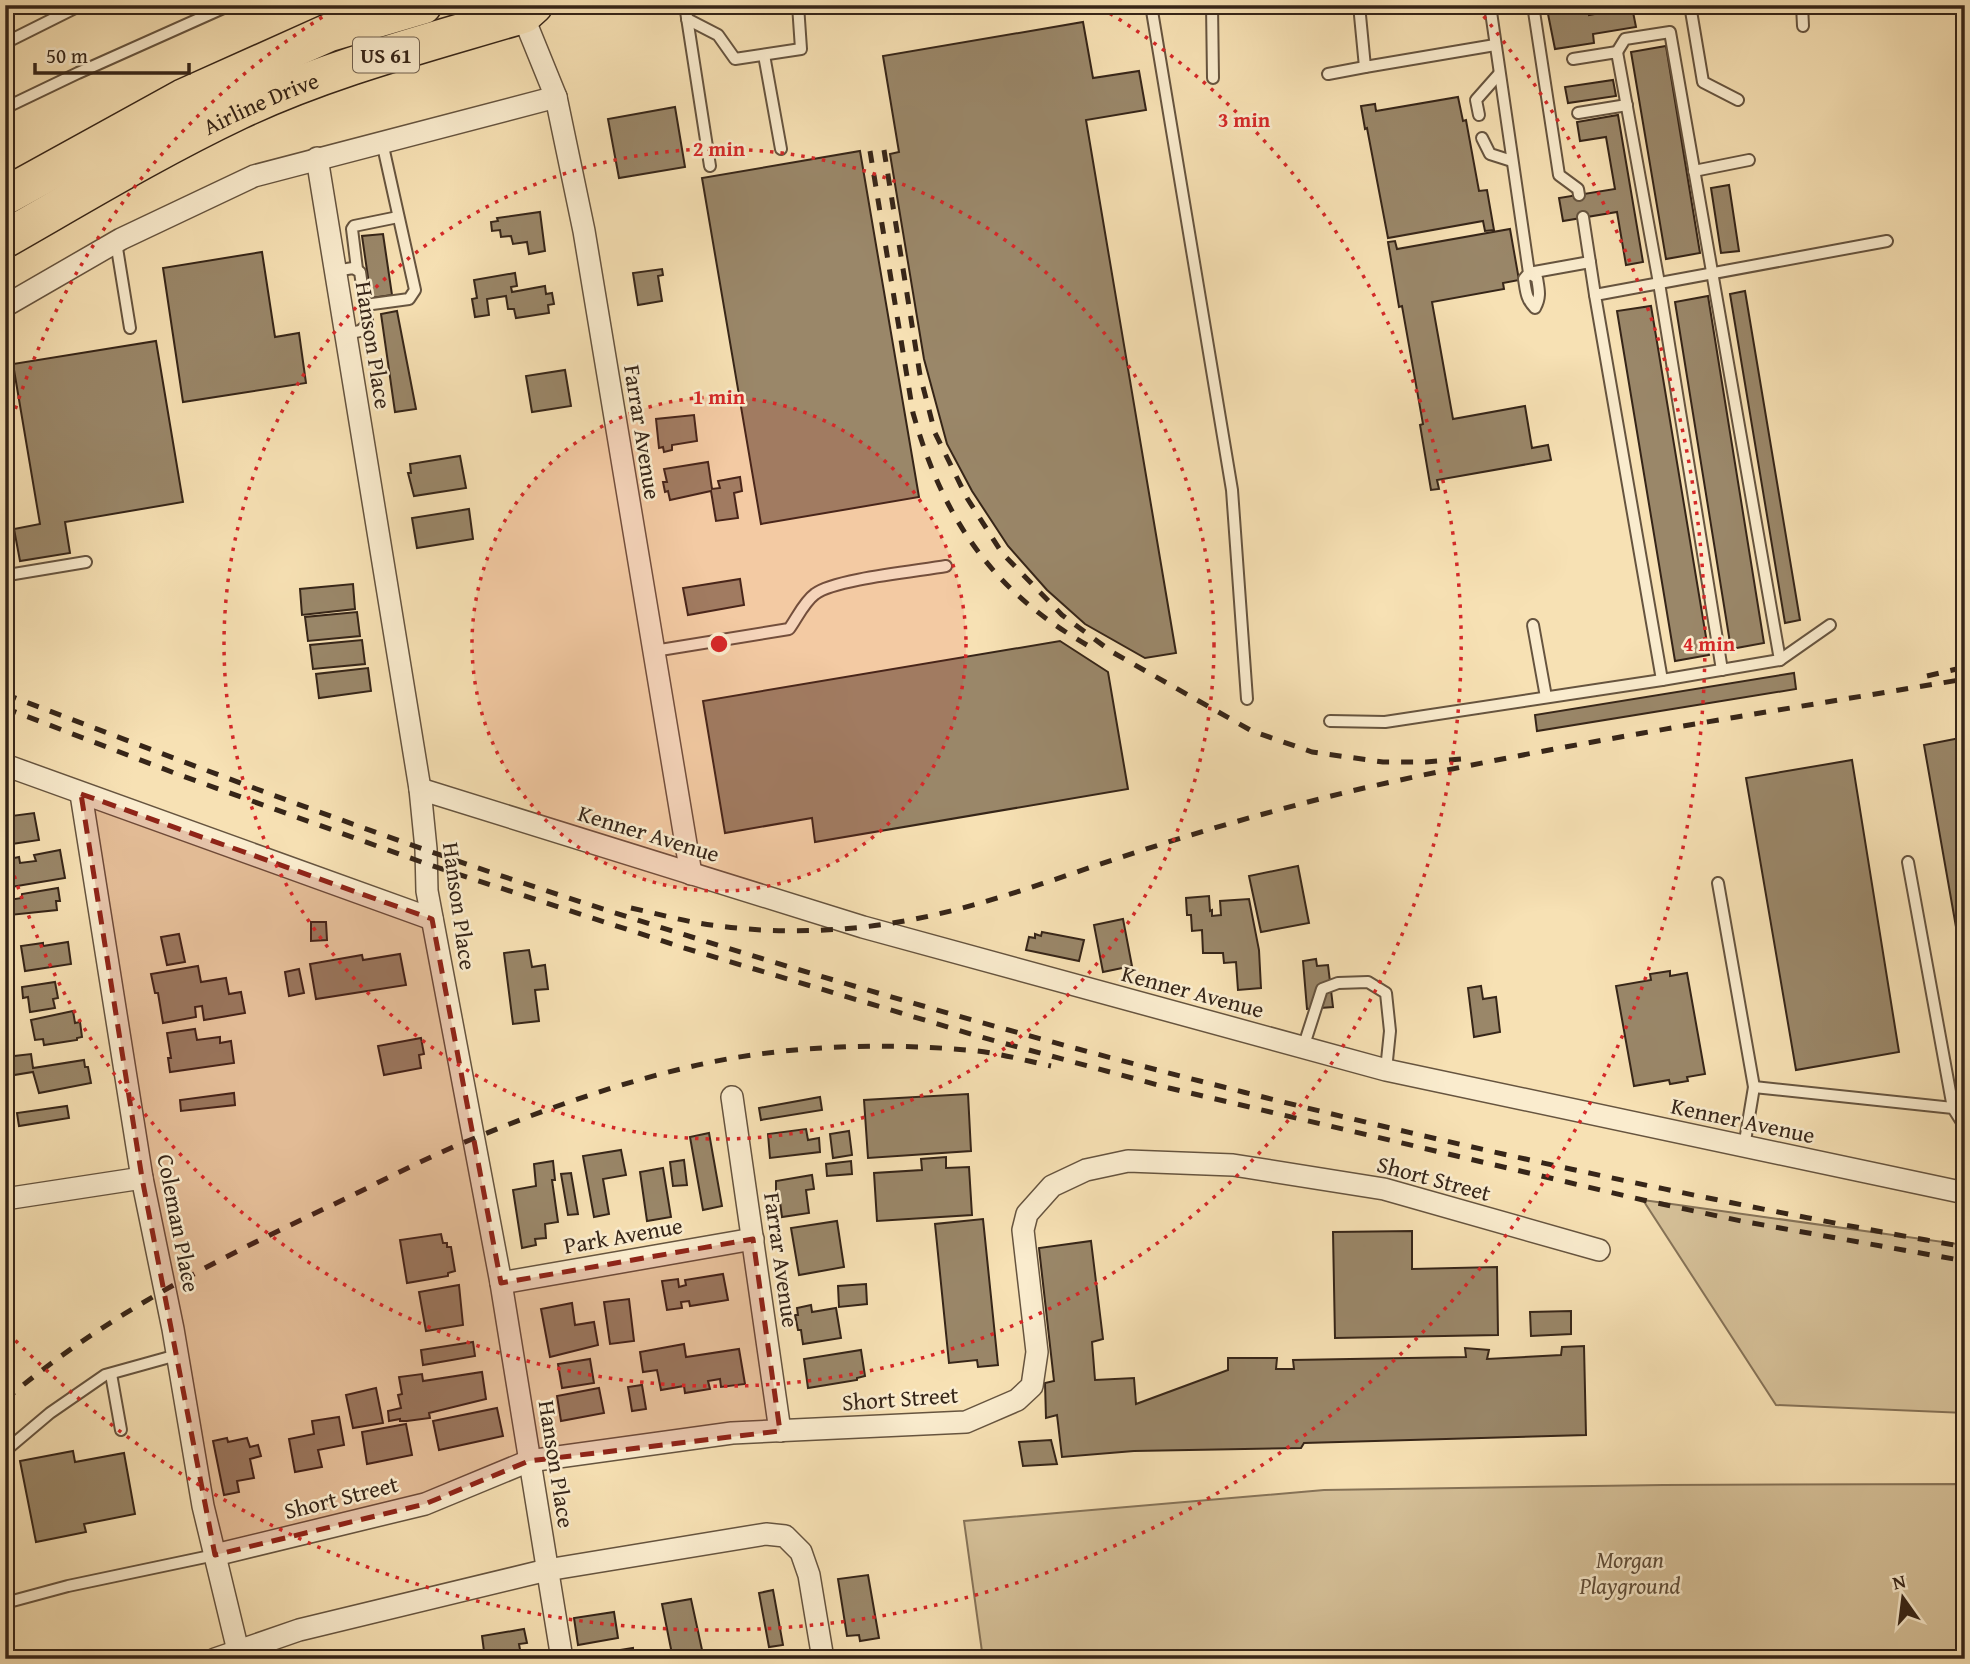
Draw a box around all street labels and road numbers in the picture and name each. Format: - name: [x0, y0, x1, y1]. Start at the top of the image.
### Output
- road number: US 61: [353, 38, 419, 72]
- street label: Airline Drive: [197, 63, 323, 142]
- street label: Hanson Place: [348, 279, 400, 411]
- street label: Farrar Avenue: [616, 362, 670, 502]
- street label: Kenner Avenue: [574, 796, 724, 870]
- street label: Hanson Place: [435, 840, 485, 972]
- street label: Kenner Avenue: [1118, 956, 1268, 1026]
- street label: Kenner Avenue: [1668, 1089, 1818, 1151]
- street label: Short Street: [1373, 1147, 1495, 1209]
- street label: Coleman Place: [149, 1151, 209, 1295]
- street label: Farrar Avenue: [756, 1190, 808, 1330]
- street label: Park Avenue: [561, 1208, 685, 1262]
- street label: Short Street: [841, 1377, 959, 1419]
- street label: Hanson Place: [531, 1398, 583, 1530]
- street label: Short Street: [280, 1467, 402, 1527]

